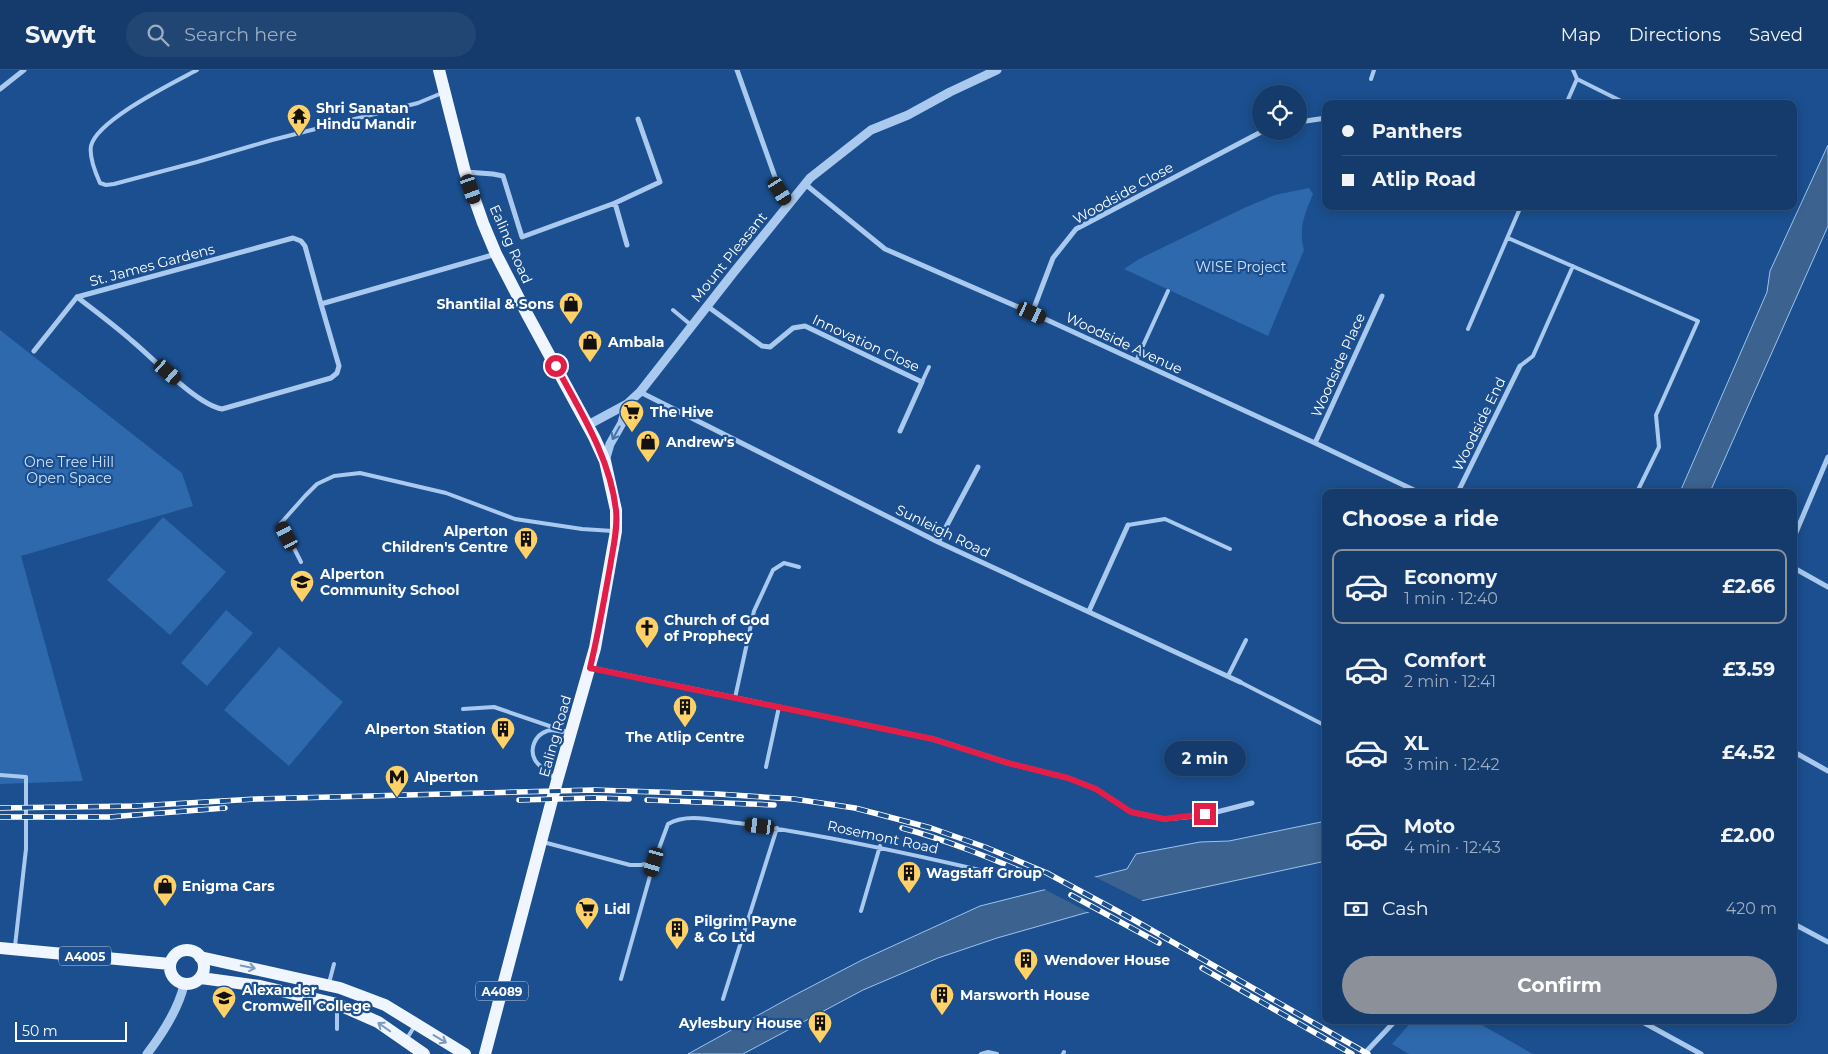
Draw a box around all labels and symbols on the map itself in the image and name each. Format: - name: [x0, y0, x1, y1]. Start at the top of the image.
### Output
- place label: Shri Sanatan Hindu Mandir: [316, 99, 416, 133]
- temple icon: Shri Sanatan Hindu Mandir: [286, 103, 312, 137]
- street label: Woodside Close: [1070, 158, 1176, 228]
- car: [459, 172, 482, 206]
- car: [765, 174, 794, 208]
- street label: Ealing Road: [486, 202, 536, 286]
- street label: Mount Pleasant: [687, 208, 771, 306]
- street label: St. James Gardens: [87, 240, 217, 290]
- park label: WISE Project: [1195, 258, 1287, 276]
- shop icon: Shantilal & Sons: [558, 291, 584, 325]
- place label: Shantilal & Sons: [436, 295, 555, 313]
- car: [1015, 300, 1048, 326]
- street label: Woodside Avenue: [1063, 308, 1185, 378]
- street label: Innovation Close: [809, 310, 923, 376]
- street label: Woodside Place: [1307, 310, 1369, 420]
- shop icon: Ambala: [577, 329, 603, 363]
- place label: Ambala: [607, 333, 664, 351]
- route start: [545, 355, 567, 377]
- car: [151, 356, 184, 388]
- street label: Woodside End: [1448, 374, 1510, 474]
- supermarket icon: The Hive: [619, 399, 645, 433]
- place label: The Hive: [650, 403, 714, 421]
- one-way arrow: [611, 425, 621, 440]
- shop icon: Andrew's: [635, 429, 661, 463]
- place label: Andrew's: [665, 433, 735, 451]
- park label: One Tree Hill Open Space: [24, 453, 114, 487]
- street label: Sunleigh Road: [893, 500, 993, 562]
- car: [273, 519, 300, 553]
- place label: Alperton Children's Centre: [382, 522, 508, 556]
- building icon: Alperton Children's Centre: [513, 526, 539, 560]
- place label: Alperton Community School: [319, 565, 459, 599]
- school or university icon: Alperton Community School: [289, 569, 315, 603]
- place label: Church of God of Prophecy: [664, 611, 769, 645]
- church icon: Church of God of Prophecy: [634, 615, 660, 649]
- street label: Ealing Road: [535, 693, 575, 779]
- building icon: The Atlip Centre: [672, 694, 698, 728]
- building icon: Alperton Station: [490, 716, 516, 750]
- place label: Alperton Station: [364, 720, 486, 738]
- place label: The Atlip Centre: [625, 728, 745, 746]
- callout: 2 min: [1164, 742, 1246, 776]
- metro station icon: Alperton: [384, 764, 410, 798]
- place label: Alperton: [413, 768, 478, 786]
- route end: [1194, 803, 1216, 825]
- street label: Rosemont Road: [826, 816, 940, 858]
- car: [744, 817, 775, 835]
- car: [642, 846, 665, 878]
- building icon: Wagstaff Group: [896, 860, 922, 894]
- place label: Wagstaff Group: [926, 864, 1042, 882]
- shop icon: Enigma Cars: [152, 873, 178, 907]
- place label: Enigma Cars: [182, 877, 275, 895]
- supermarket icon: Lidl: [574, 896, 600, 930]
- place label: Lidl: [604, 900, 631, 918]
- place label: Pilgrim Payne & Co Ltd: [694, 912, 797, 946]
- building icon: Pilgrim Payne & Co Ltd: [664, 916, 690, 950]
- road number: A4005: [59, 946, 111, 966]
- building icon: Wendover House: [1013, 947, 1039, 981]
- place label: Wendover House: [1044, 951, 1170, 969]
- one-way arrow: [240, 962, 256, 972]
- place label: Alexander Cromwell College: [241, 981, 371, 1015]
- road number: A4089: [476, 981, 528, 1000]
- building icon: Marsworth House: [929, 982, 955, 1016]
- school or university icon: Alexander Cromwell College: [211, 985, 237, 1019]
- place label: Marsworth House: [960, 986, 1090, 1004]
- building icon: Aylesbury House: [807, 1010, 833, 1044]
- place label: Aylesbury House: [678, 1014, 802, 1032]
- scale bar: [15, 1019, 128, 1042]
- one-way arrow: [377, 1022, 391, 1032]
- one-way arrow: [432, 1034, 446, 1044]

